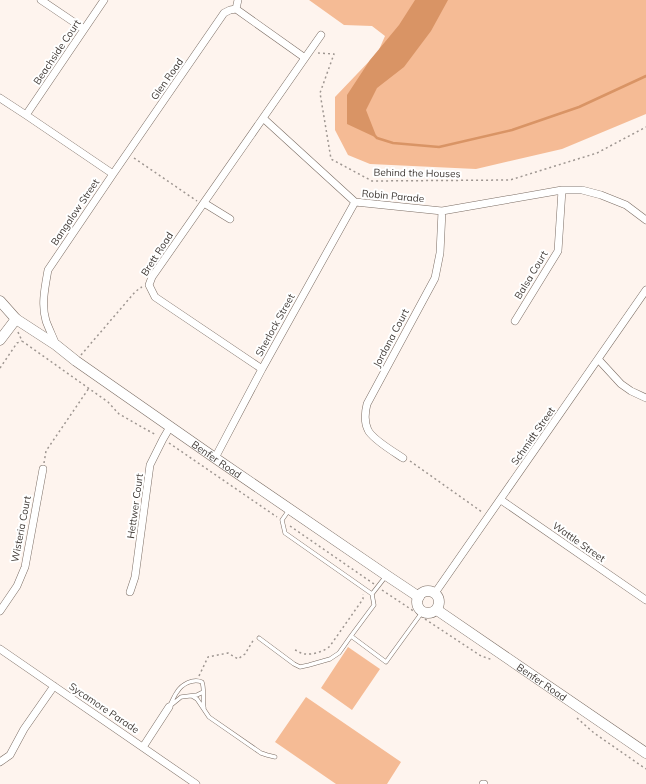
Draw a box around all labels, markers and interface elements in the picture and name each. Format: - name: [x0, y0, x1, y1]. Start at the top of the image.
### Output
- street label: Beachside Court: [30, 17, 84, 87]
- street label: Glen Road: [148, 56, 186, 102]
- street label: Behind the Houses: [373, 166, 461, 180]
- street label: Bangalow Street: [48, 176, 102, 248]
- street label: Robin Parade: [361, 187, 425, 205]
- street label: Brett Road: [138, 230, 176, 278]
- street label: Balsa Court: [511, 248, 551, 302]
- street label: Sherlock Street: [252, 291, 298, 359]
- street label: Jordana Court: [370, 306, 412, 369]
- street label: Schmidt Street: [508, 404, 558, 468]
- street label: Benfer Road: [189, 437, 244, 481]
- street label: Hettwer Court: [124, 472, 146, 539]
- street label: Wisteria Court: [8, 494, 34, 563]
- street label: Wattle Street: [550, 519, 608, 565]
- street label: Benfer Road: [514, 660, 569, 703]
- street label: Sycamore Parade: [66, 680, 142, 736]

